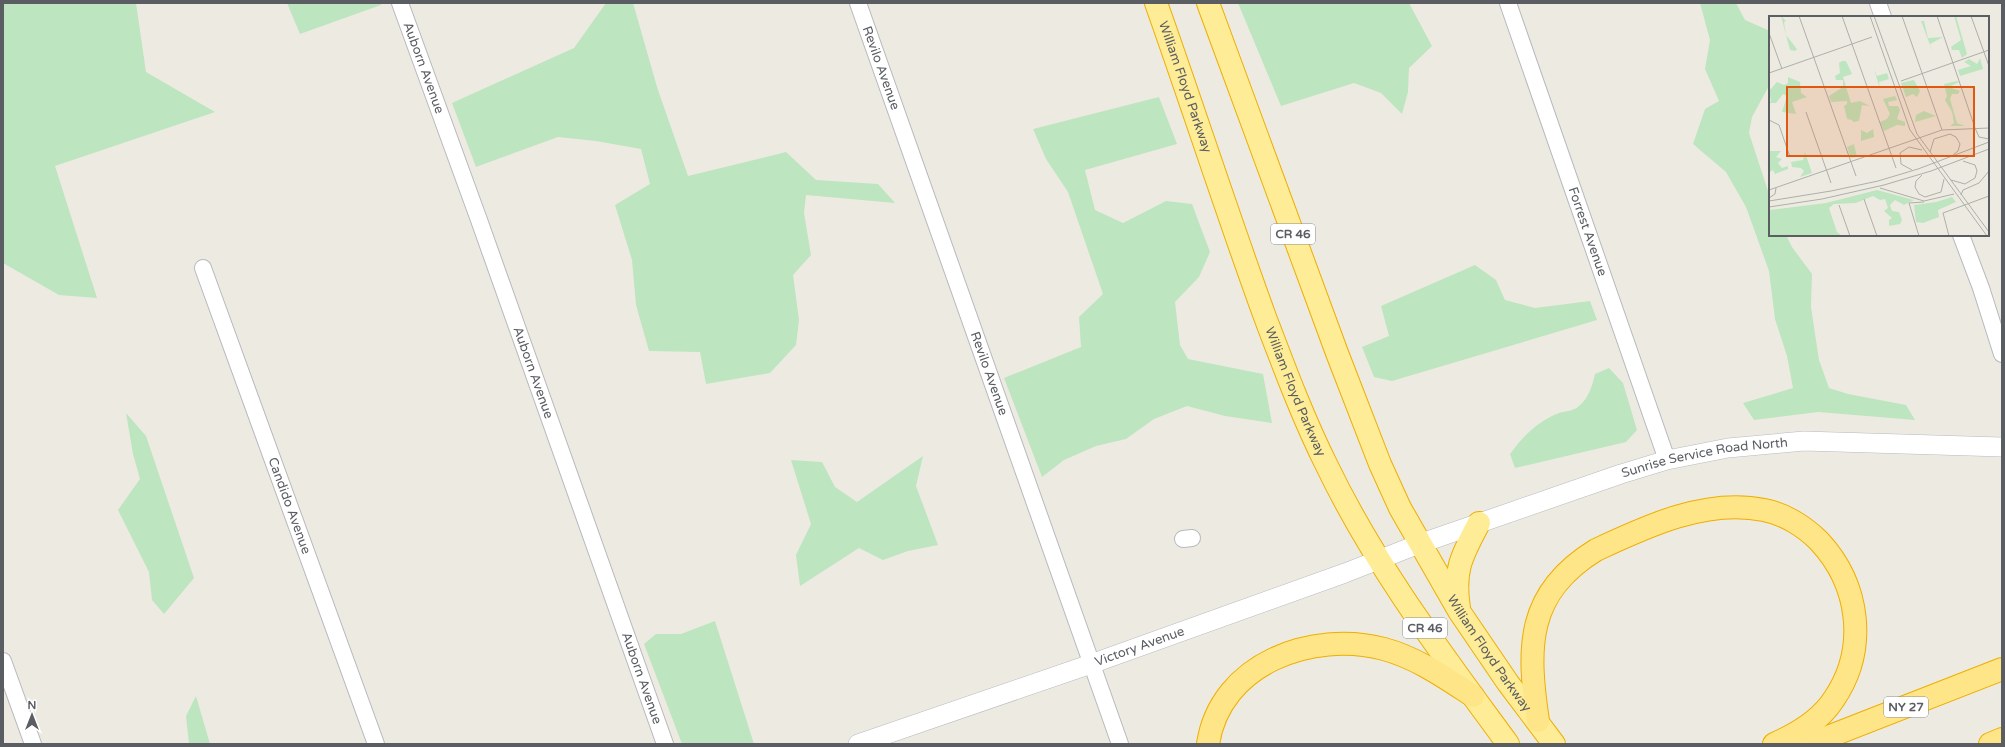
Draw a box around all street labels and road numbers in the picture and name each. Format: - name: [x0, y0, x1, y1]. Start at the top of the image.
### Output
- street label: William Floyd Parkway: [1155, 19, 1215, 155]
- street label: Auborn Avenue: [400, 20, 448, 116]
- street label: Revilo Avenue: [859, 24, 903, 112]
- street label: Forrest Avenue: [1565, 185, 1610, 278]
- road number: CR 46: [1271, 224, 1315, 244]
- street label: Auborn Avenue: [510, 325, 557, 421]
- street label: William Floyd Parkway: [1262, 325, 1329, 459]
- street label: Revilo Avenue: [967, 329, 1011, 418]
- street label: Sunrise Service Road North: [1620, 435, 1788, 481]
- street label: Candido Avenue: [265, 455, 314, 556]
- street label: William Floyd Parkway: [1444, 592, 1535, 715]
- road number: CR 46: [1403, 618, 1447, 638]
- street label: Victory Avenue: [1093, 623, 1186, 670]
- street label: Auborn Avenue: [618, 630, 665, 726]
- road number: NY 27: [1884, 697, 1928, 717]

